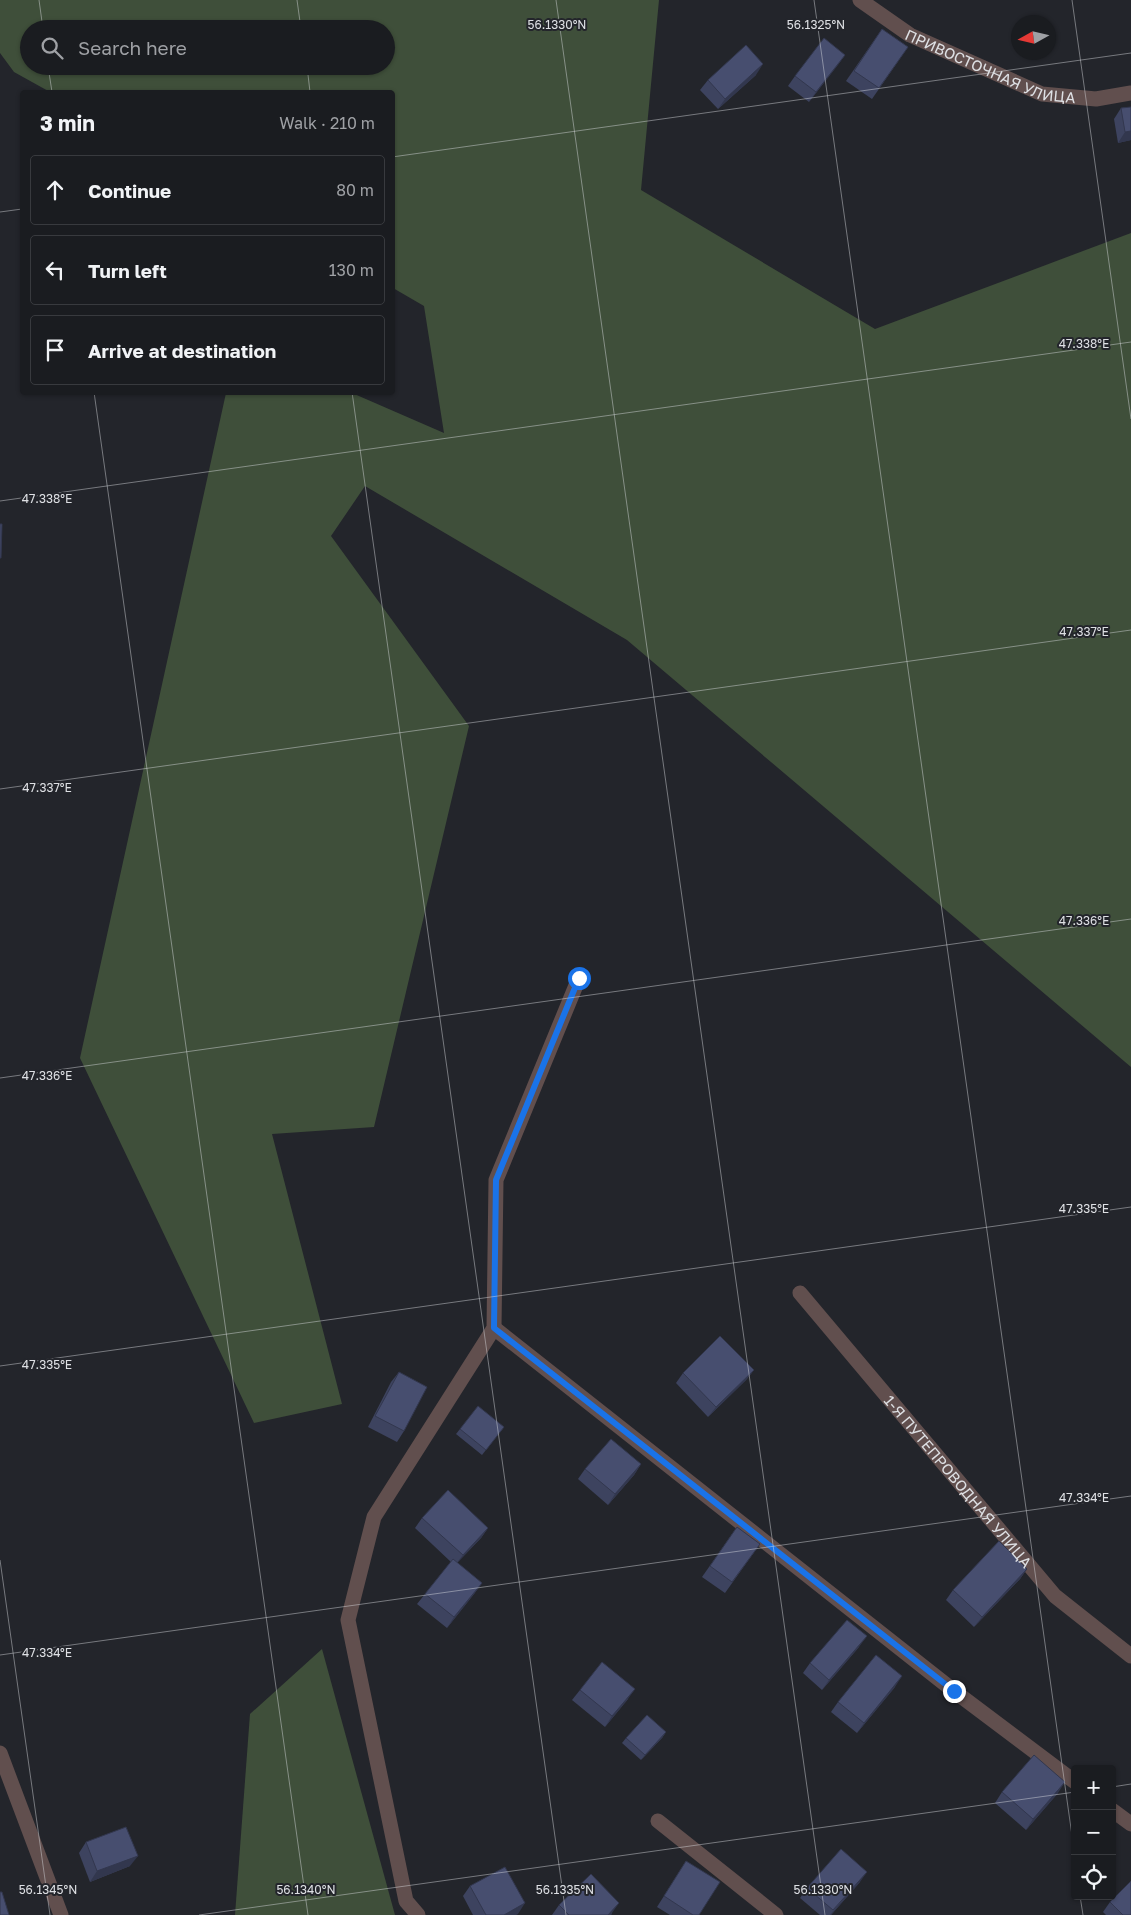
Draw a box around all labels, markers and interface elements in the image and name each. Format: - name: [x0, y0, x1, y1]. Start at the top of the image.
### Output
- north arrow: [1011, 15, 1056, 60]
- text: 56.1330°N: [528, 17, 586, 32]
- text: 56.1325°N: [787, 17, 845, 32]
- search box: [20, 20, 395, 75]
- street label: ПРИВОСТОЧНАЯ УЛИЦА: [902, 25, 1076, 106]
- icon: search: [38, 34, 66, 62]
- text: Search here: [78, 36, 187, 59]
- text: 3 min: [40, 110, 95, 136]
- text: Walk · 210 m: [279, 113, 375, 133]
- icon: ahead: [41, 176, 69, 204]
- text: Continue: [88, 179, 171, 202]
- text: 80 m: [336, 180, 374, 200]
- icon: left: [41, 256, 69, 284]
- text: Turn left: [88, 259, 167, 282]
- text: 130 m: [329, 260, 374, 280]
- icon: arrive: [41, 336, 69, 364]
- text: 47.338°E: [1059, 336, 1109, 351]
- text: Arrive at destination: [88, 339, 276, 362]
- text: 47.338°E: [22, 491, 72, 506]
- text: 47.337°E: [1059, 624, 1109, 639]
- text: 47.337°E: [22, 780, 72, 795]
- text: 47.336°E: [1059, 913, 1109, 928]
- route start: [568, 967, 591, 990]
- text: 47.336°E: [22, 1068, 72, 1083]
- text: 47.335°E: [1059, 1201, 1109, 1216]
- text: 47.335°E: [22, 1357, 72, 1372]
- street label: 1-Я ПУТЕПРОВОДНАЯ УЛИЦА: [881, 1391, 1036, 1571]
- text: 47.334°E: [1059, 1490, 1109, 1505]
- text: 47.334°E: [22, 1645, 72, 1660]
- route end: [943, 1680, 966, 1703]
- map controls: [1071, 1765, 1116, 1900]
- button: +: [1071, 1765, 1116, 1810]
- button: −: [1071, 1810, 1116, 1855]
- button: locate: [1071, 1855, 1116, 1900]
- text: 56.1345°N: [19, 1882, 77, 1897]
- text: 56.1340°N: [276, 1882, 336, 1897]
- text: 56.1335°N: [536, 1882, 594, 1897]
- text: 56.1330°N: [794, 1882, 852, 1897]

